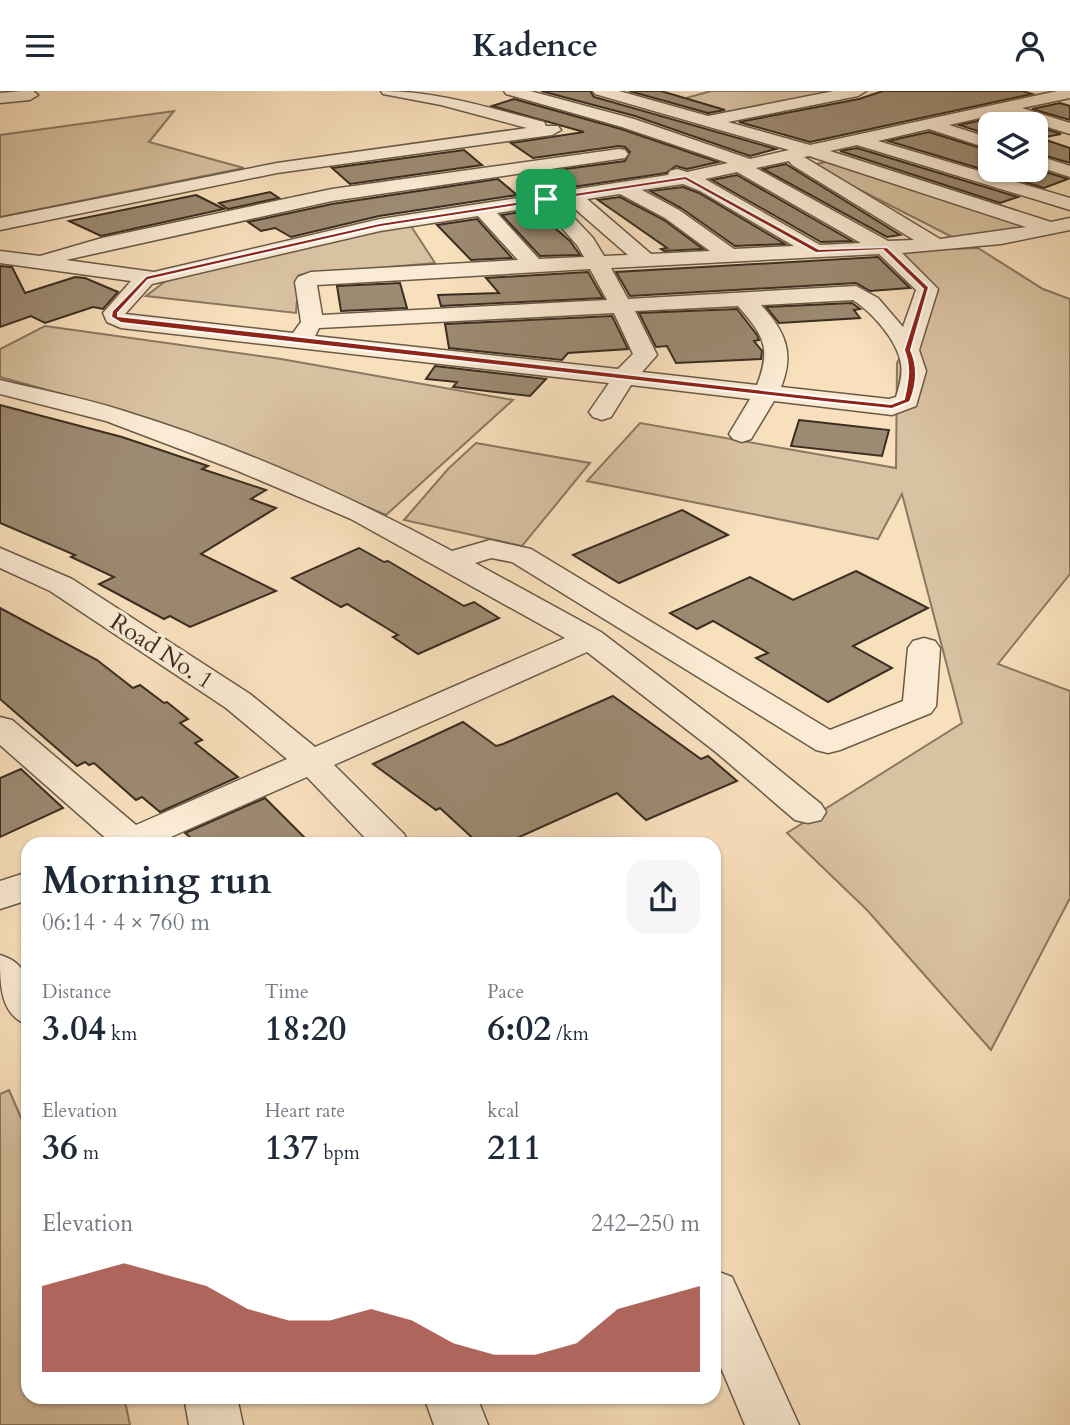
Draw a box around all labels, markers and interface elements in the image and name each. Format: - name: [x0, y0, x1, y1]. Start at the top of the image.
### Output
- text: Kadence: [472, 24, 598, 68]
- icon: menu: [21, 27, 59, 65]
- icon: person: [1011, 27, 1049, 65]
- map controls: [978, 112, 1048, 182]
- button: layers: [978, 112, 1048, 182]
- pin: [516, 169, 576, 229]
- icon: arrive: [527, 180, 565, 218]
- street label: Road No. 1: [103, 606, 220, 697]
- text: Morning run: [42, 855, 272, 907]
- button: share: [626, 860, 700, 934]
- text: 06:14 · 4 × 760 m: [42, 907, 210, 938]
- text: Distance: [42, 979, 111, 1005]
- text: Time: [265, 979, 309, 1005]
- text: Pace: [487, 979, 524, 1005]
- text: 3.04: [42, 1005, 106, 1053]
- text: 18:20: [265, 1005, 347, 1053]
- text: 6:02: [487, 1005, 551, 1053]
- text: km: [106, 1021, 137, 1047]
- text: /km: [551, 1021, 589, 1047]
- text: Elevation: [42, 1098, 117, 1124]
- text: Heart rate: [265, 1098, 345, 1124]
- text: kcal: [487, 1098, 519, 1124]
- text: 36: [42, 1124, 78, 1172]
- text: 137: [265, 1124, 318, 1172]
- text: 211: [487, 1124, 541, 1172]
- text: m: [78, 1140, 99, 1166]
- text: bpm: [318, 1140, 360, 1166]
- text: Elevation: [42, 1208, 133, 1239]
- text: 242–250 m: [591, 1208, 700, 1239]

